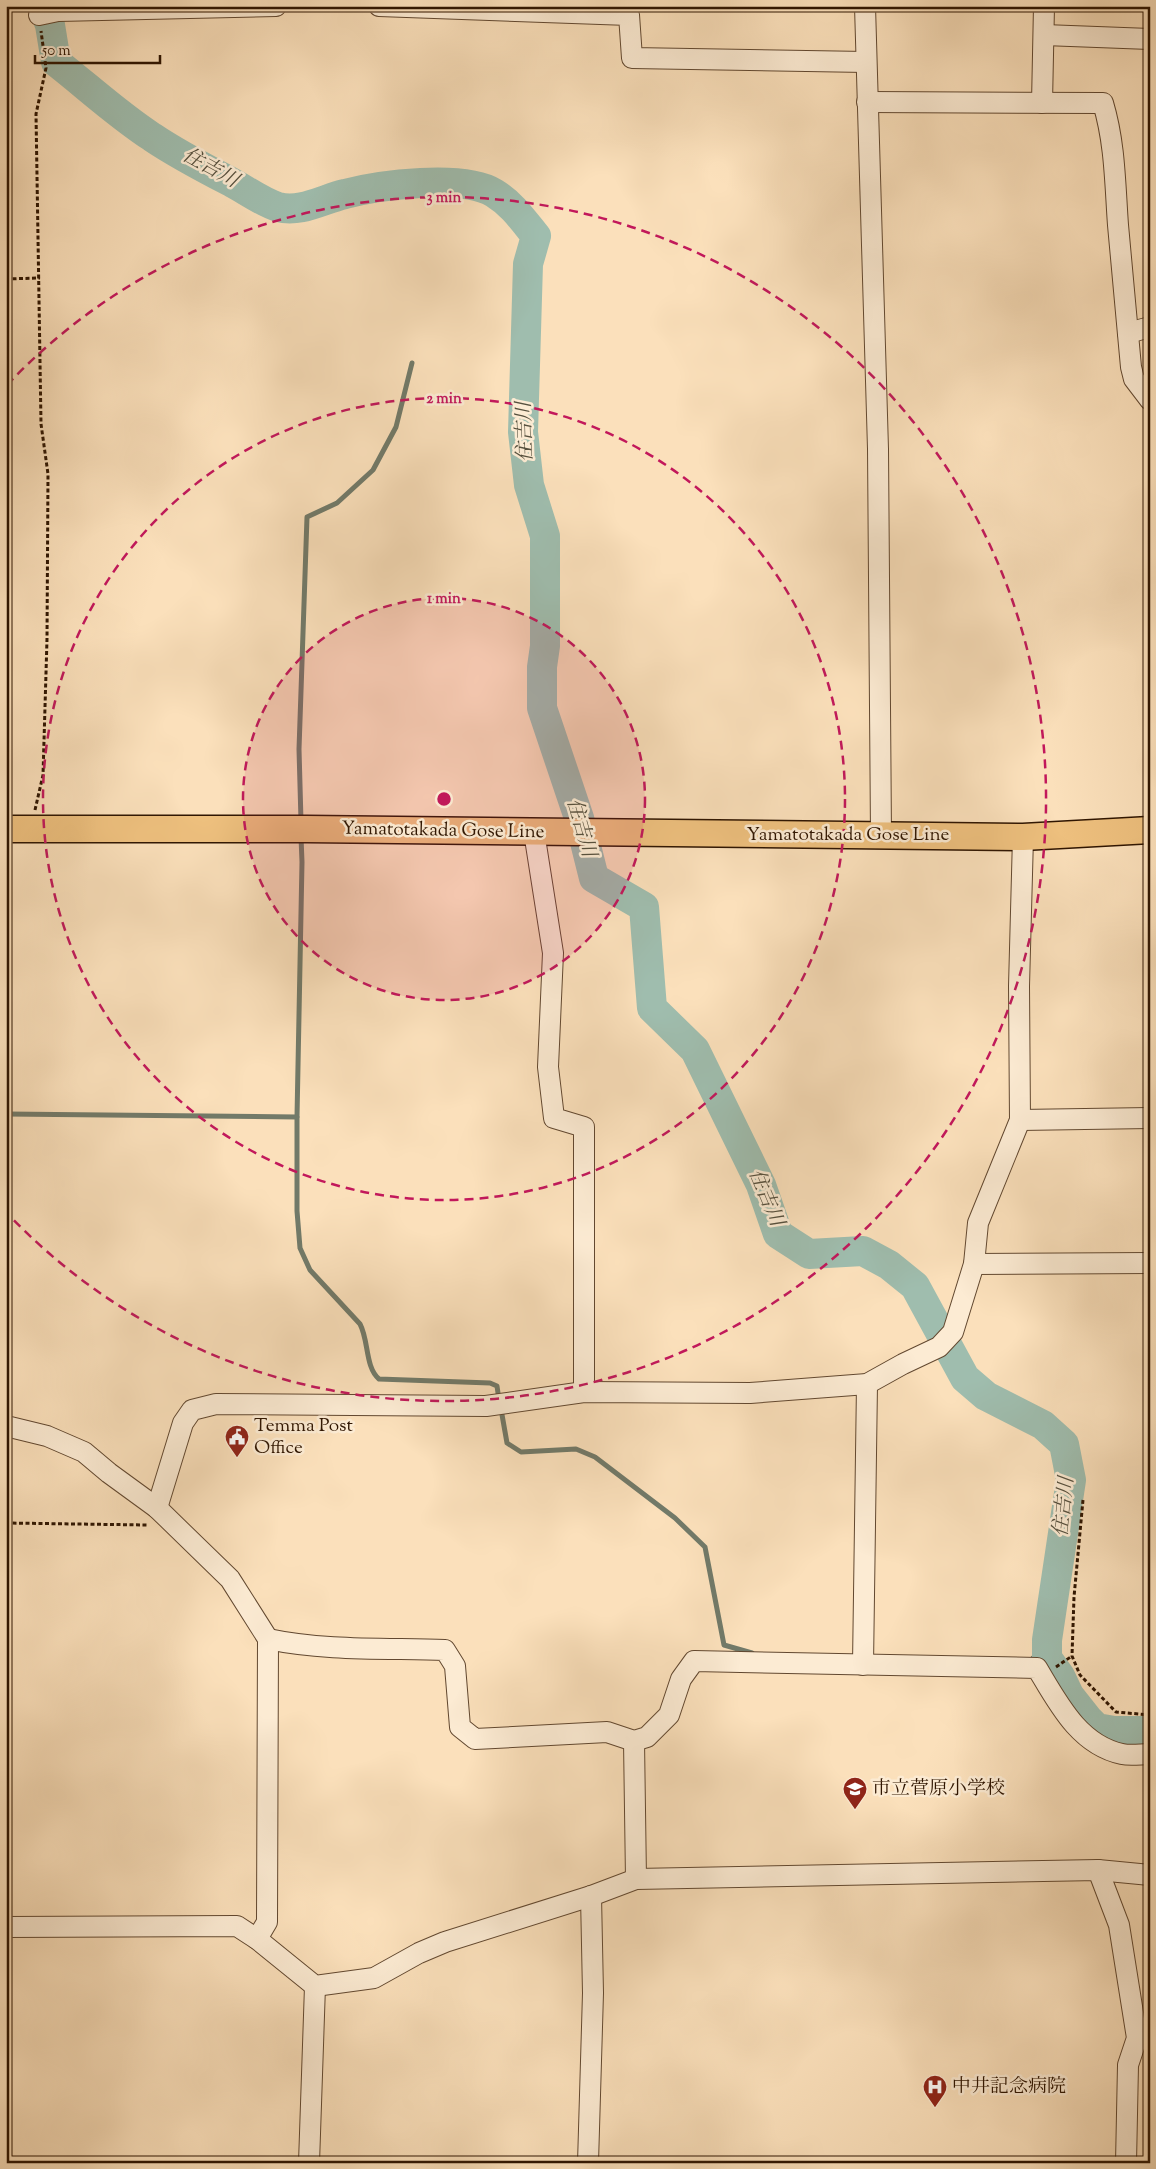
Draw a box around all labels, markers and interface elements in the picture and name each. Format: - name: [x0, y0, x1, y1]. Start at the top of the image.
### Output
- scale bar: [35, 32, 160, 64]
- text: 50 m: [41, 41, 71, 62]
- water label: 住吉川: [177, 142, 245, 197]
- text: 3 min: [427, 188, 462, 209]
- text: 2 min: [426, 389, 462, 410]
- water label: 住吉川: [510, 400, 542, 462]
- text: 1 min: [427, 589, 461, 610]
- centre of rings: [435, 790, 453, 808]
- water label: 住吉川: [558, 795, 603, 863]
- street label: Yamatotakada Gose Line: [341, 816, 545, 846]
- street label: Yamatotakada Gose Line: [747, 822, 950, 849]
- water label: 住吉川: [740, 1165, 791, 1233]
- place label: Temma Post Office: [254, 1413, 354, 1462]
- public building icon: Temma Post Office: [224, 1424, 250, 1458]
- water label: 住吉川: [1047, 1474, 1083, 1538]
- school or university icon: 市立菅原小学校: [842, 1776, 868, 1810]
- place label: 市立菅原小学校: [872, 1776, 1005, 1803]
- hospital icon: 中井記念病院: [922, 2074, 948, 2108]
- place label: 中井記念病院: [952, 2074, 1066, 2101]

